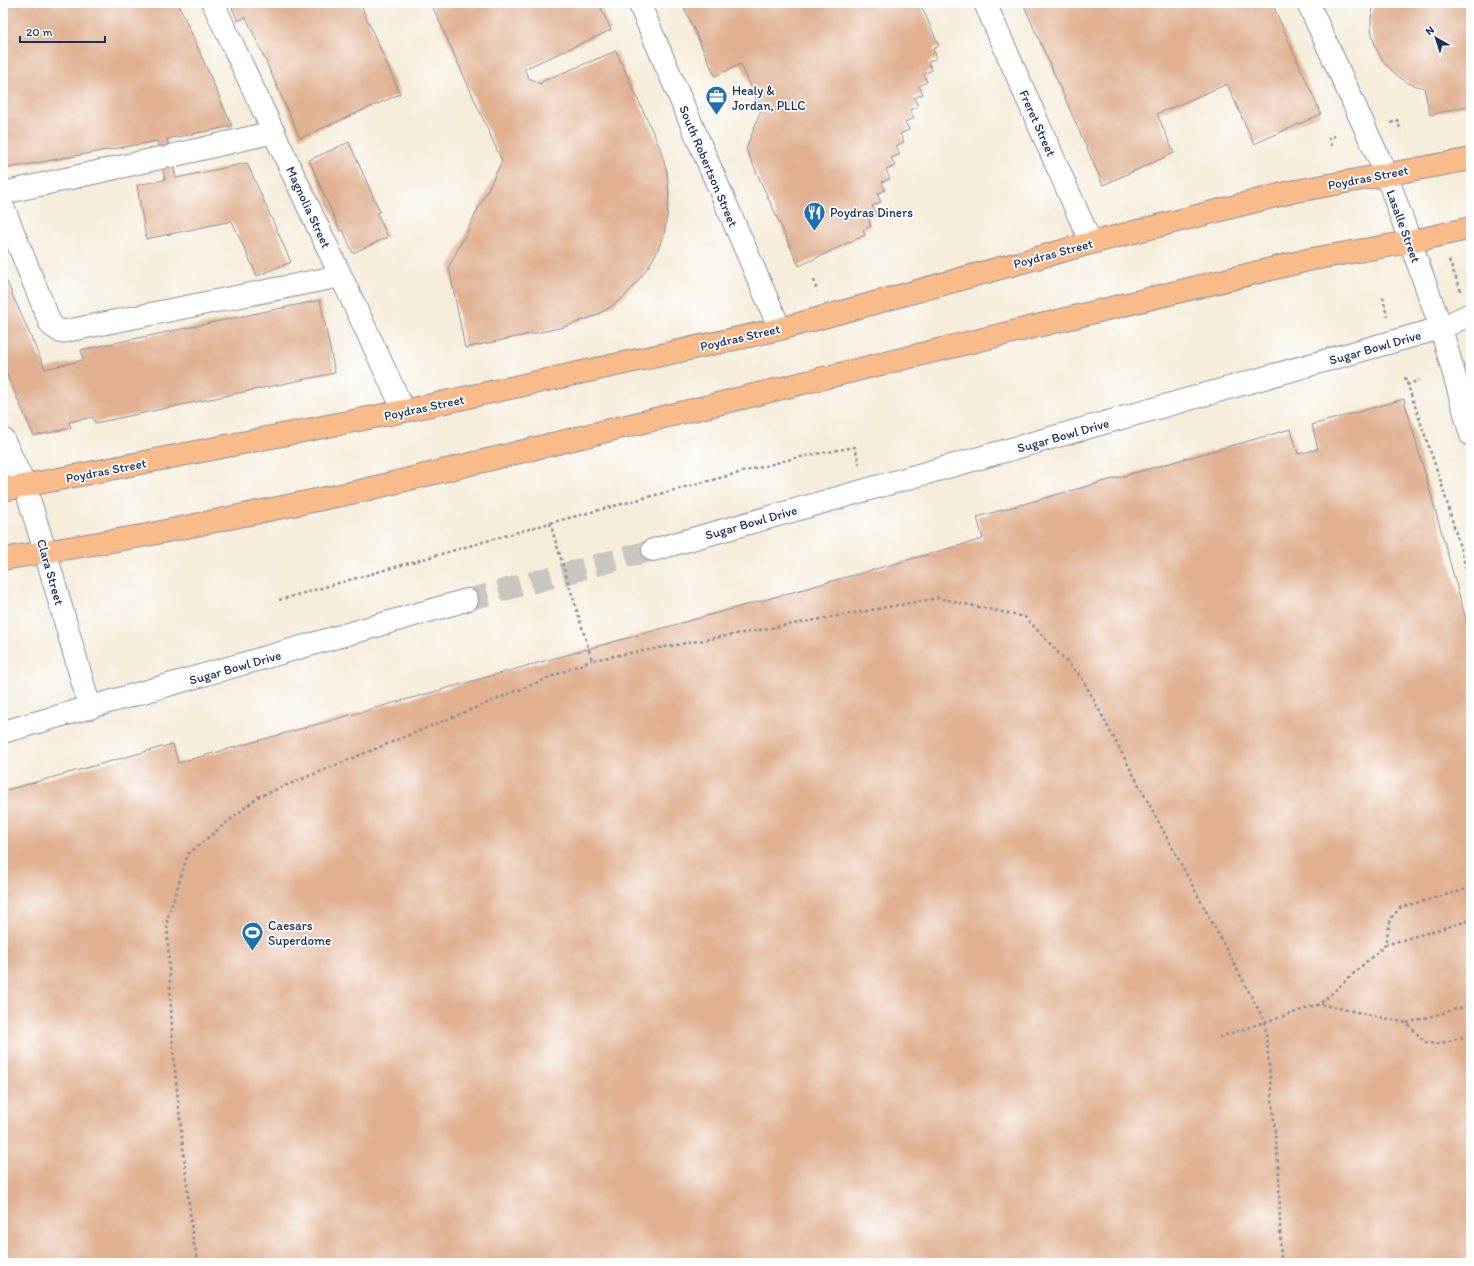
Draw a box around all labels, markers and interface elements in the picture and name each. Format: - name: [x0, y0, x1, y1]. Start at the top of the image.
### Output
- scale bar: [20, 18, 105, 44]
- north arrow: [1416, 18, 1456, 58]
- text: N: [1423, 23, 1437, 38]
- text: 20 m: [26, 25, 53, 39]
- place label: Healy & Jordan, PLLC: [732, 83, 806, 113]
- office icon: Healy & Jordan, PLLC: [703, 84, 729, 117]
- street label: Freret Street: [1016, 88, 1059, 159]
- street label: South Robertson Street: [676, 103, 741, 229]
- street label: Poydras Street: [1327, 162, 1410, 193]
- street label: Magnolia Street: [283, 164, 334, 250]
- street label: Lasalle Street: [1383, 188, 1424, 265]
- restaurant icon: Poydras Diners: [802, 199, 828, 232]
- place label: Poydras Diners: [830, 205, 913, 220]
- street label: Poydras Street: [1012, 236, 1095, 271]
- street label: Poydras Street: [699, 321, 782, 354]
- street label: Sugar Bowl Drive: [1328, 327, 1423, 368]
- street label: Poydras Street: [383, 392, 466, 423]
- street label: Sugar Bowl Drive: [1016, 415, 1111, 456]
- street label: Poydras Street: [65, 455, 148, 486]
- street label: Sugar Bowl Drive: [704, 502, 799, 543]
- street label: Clara Street: [34, 538, 67, 607]
- street label: Sugar Bowl Drive: [188, 647, 283, 688]
- place label: Caesars Superdome: [268, 918, 331, 948]
- sports icon: Caesars Superdome: [240, 919, 266, 952]

